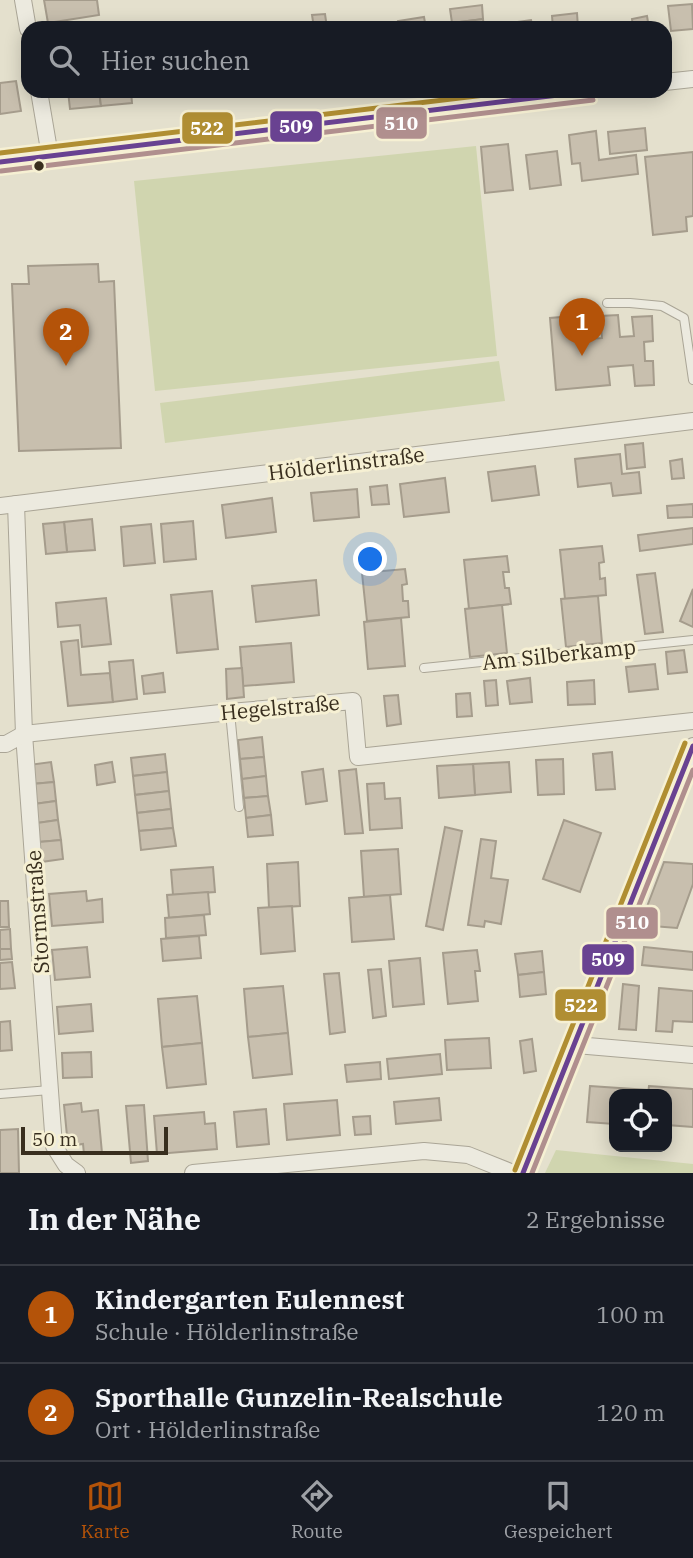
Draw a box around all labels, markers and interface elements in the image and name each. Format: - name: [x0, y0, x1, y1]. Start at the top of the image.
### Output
- search box: [21, 21, 672, 98]
- icon: search: [45, 41, 83, 79]
- text: Hier suchen: [101, 43, 250, 77]
- line badge: 510: [375, 106, 428, 140]
- line badge: 509: [269, 110, 323, 143]
- line badge: 522: [181, 111, 234, 145]
- text: 510: [384, 111, 418, 135]
- text: 509: [279, 114, 313, 138]
- text: 522: [190, 116, 224, 140]
- unlabelled marker: [32, 159, 46, 173]
- pin: 1: [559, 298, 605, 356]
- pin: 2: [43, 308, 89, 366]
- street label: Hölderlinstraße: [266, 440, 426, 486]
- your location: [353, 542, 387, 576]
- street label: Am Silberkamp: [481, 632, 637, 676]
- street label: Hegelstraße: [219, 688, 341, 726]
- street label: Stormstraße: [19, 849, 55, 975]
- line badge: 510: [605, 906, 659, 940]
- text: 510: [615, 910, 649, 934]
- line badge: 509: [581, 943, 635, 976]
- text: 509: [591, 947, 625, 971]
- line badge: 522: [554, 988, 607, 1022]
- text: 522: [564, 993, 598, 1017]
- map controls: [609, 1089, 672, 1152]
- button: locate: [609, 1089, 672, 1152]
- scale bar: [21, 1124, 168, 1156]
- text: 50 m: [32, 1127, 77, 1151]
- text: In der Nähe: [28, 1199, 201, 1238]
- text: 2 Ergebnisse: [526, 1204, 665, 1234]
- text: Kindergarten Eulennest: [95, 1282, 404, 1316]
- text: 1: [44, 1299, 58, 1329]
- text: 100 m: [596, 1299, 665, 1329]
- text: Schule · Hölderlinstraße: [95, 1316, 359, 1346]
- text: Sporthalle Gunzelin-Realschule: [95, 1380, 503, 1414]
- text: 2: [44, 1397, 58, 1427]
- text: 120 m: [596, 1397, 665, 1427]
- text: Ort · Hölderlinstraße: [95, 1414, 320, 1444]
- tab: Karte: [81, 1477, 130, 1543]
- tab: Route: [291, 1477, 343, 1543]
- tab: Gespeichert: [504, 1477, 612, 1543]

